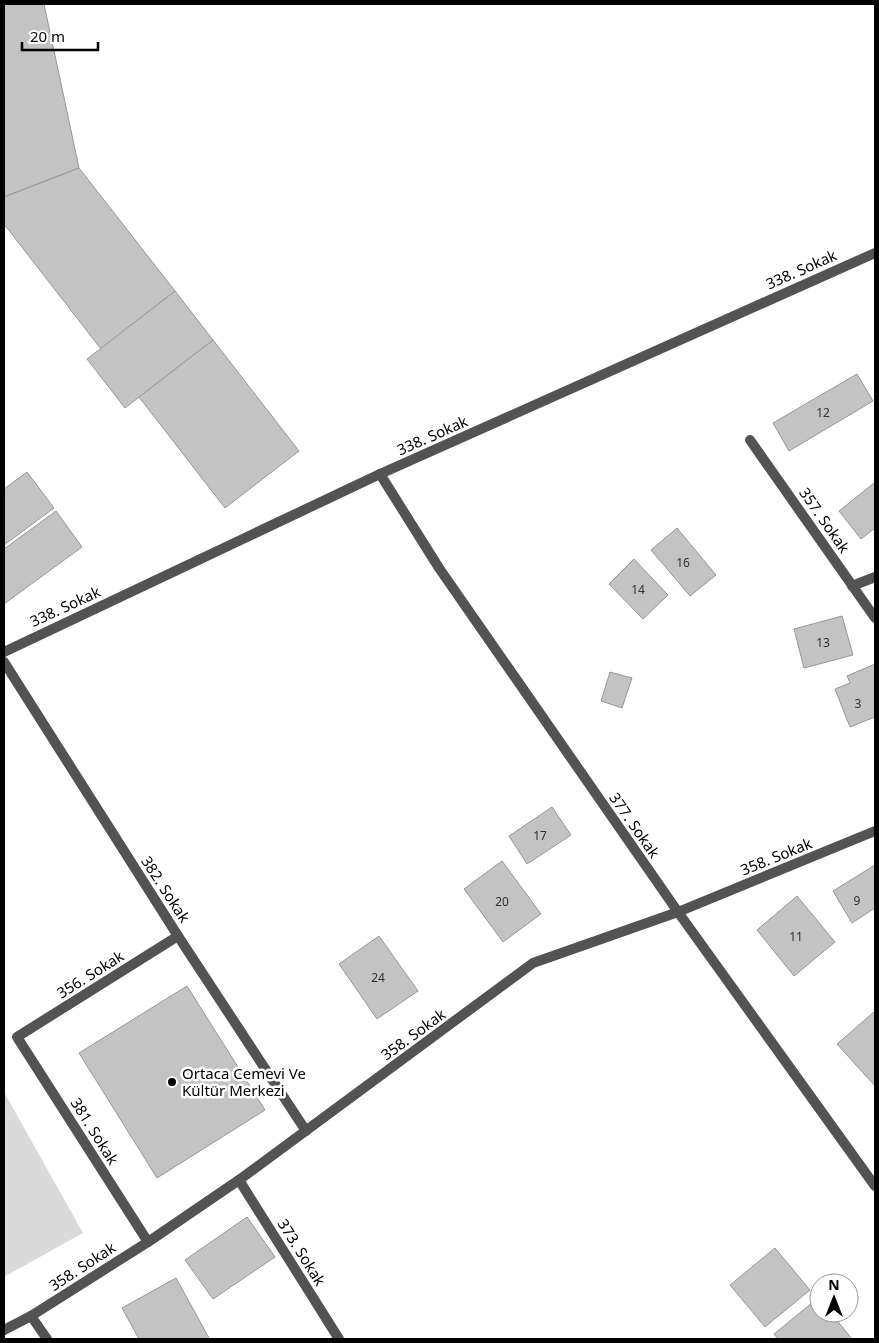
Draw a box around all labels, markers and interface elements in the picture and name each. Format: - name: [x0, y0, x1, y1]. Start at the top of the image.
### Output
- scale bar: [22, 20, 99, 52]
- text: 20 m: [30, 26, 65, 46]
- street label: 338. Sokak: [762, 245, 840, 293]
- house number: 12: [816, 404, 830, 421]
- street label: 338. Sokak: [393, 411, 471, 459]
- street label: 357. Sokak: [795, 483, 855, 557]
- house number: 16: [676, 554, 690, 571]
- street label: 338. Sokak: [27, 581, 103, 631]
- house number: 14: [631, 581, 645, 598]
- house number: 13: [816, 634, 830, 651]
- house number: 3: [855, 695, 862, 712]
- street label: 377. Sokak: [605, 788, 665, 862]
- house number: 17: [533, 827, 547, 844]
- street label: 358. Sokak: [737, 833, 815, 879]
- street label: 382. Sokak: [137, 852, 195, 926]
- house number: 9: [854, 892, 861, 909]
- house number: 20: [495, 893, 509, 910]
- house number: 11: [789, 928, 803, 945]
- street label: 356. Sokak: [53, 946, 127, 1002]
- house number: 24: [371, 969, 385, 986]
- street label: 358. Sokak: [377, 1004, 449, 1064]
- place label: Ortaca Cemevi Ve Kültür Merkezi: [182, 1063, 306, 1100]
- marker: Ortaca Cemevi Ve Kültür Merkezi: [166, 1076, 178, 1088]
- street label: 381. Sokak: [67, 1094, 123, 1168]
- street label: 373. Sokak: [274, 1215, 330, 1289]
- street label: 358. Sokak: [45, 1237, 119, 1295]
- north arrow: [809, 1273, 859, 1323]
- text: N: [828, 1275, 840, 1294]

